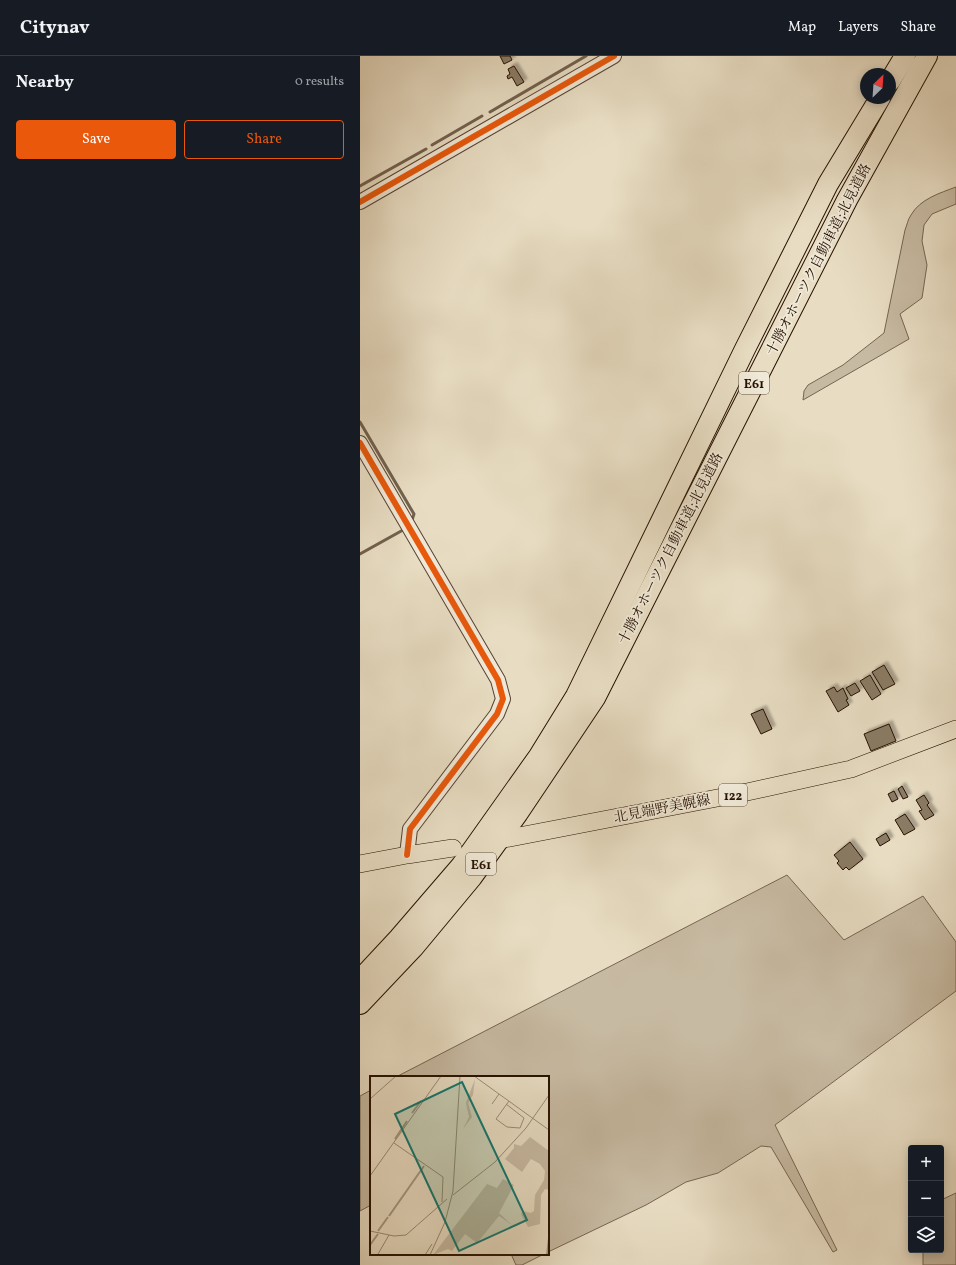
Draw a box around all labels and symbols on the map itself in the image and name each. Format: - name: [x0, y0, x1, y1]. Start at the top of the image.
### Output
- north arrow: [860, 68, 896, 104]
- street label: 十勝オホーツク自動車道;北見道路: [763, 161, 876, 359]
- road number: E61: [739, 372, 769, 394]
- street label: 十勝オホーツク自動車道;北見道路: [615, 450, 728, 648]
- road number: 122: [719, 784, 747, 806]
- street label: 北見端野美幌線: [612, 791, 712, 828]
- road number: E61: [466, 853, 496, 875]
- inset map: [370, 1076, 549, 1255]

